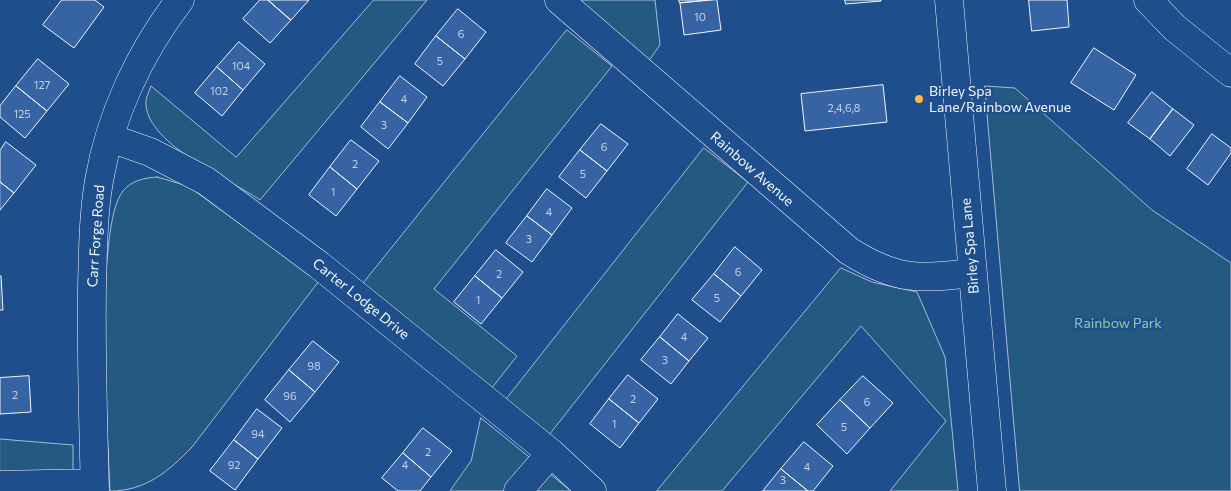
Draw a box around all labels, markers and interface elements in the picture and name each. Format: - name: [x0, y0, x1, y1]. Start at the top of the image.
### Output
- house number: 10: [694, 10, 706, 24]
- house number: 6: [458, 27, 464, 41]
- house number: 5: [437, 54, 443, 68]
- house number: 104: [232, 59, 250, 73]
- house number: 127: [34, 78, 50, 92]
- place label: Birley Spa Lane/Rainbow Avenue: [929, 83, 1071, 115]
- house number: 102: [210, 84, 228, 98]
- house number: 4: [401, 92, 407, 106]
- marker: Birley Spa Lane/Rainbow Avenue: [913, 93, 925, 105]
- house number: 2,4,6,8: [828, 101, 860, 115]
- house number: 125: [13, 107, 31, 121]
- house number: 3: [381, 118, 387, 132]
- street label: Rainbow Avenue: [707, 128, 797, 210]
- house number: 6: [601, 140, 607, 154]
- house number: 2: [352, 157, 358, 171]
- house number: 5: [580, 167, 586, 181]
- street label: Carr Forge Road: [84, 184, 108, 288]
- house number: 1: [331, 185, 335, 199]
- street label: Birley Spa Lane: [957, 197, 983, 295]
- house number: 4: [546, 205, 552, 219]
- house number: 3: [526, 232, 532, 246]
- street label: Carter Lodge Drive: [309, 255, 413, 343]
- house number: 6: [735, 265, 741, 279]
- house number: 2: [496, 267, 502, 281]
- house number: 5: [714, 291, 720, 305]
- house number: 1: [476, 293, 480, 307]
- park label: Rainbow Park: [1074, 315, 1162, 331]
- house number: 4: [681, 330, 687, 344]
- house number: 3: [662, 353, 668, 367]
- house number: 98: [307, 359, 321, 373]
- house number: 2: [12, 388, 18, 402]
- house number: 96: [283, 389, 297, 403]
- house number: 2: [630, 392, 636, 406]
- house number: 6: [864, 395, 870, 409]
- house number: 1: [612, 417, 616, 431]
- house number: 5: [841, 420, 847, 434]
- house number: 94: [251, 427, 265, 441]
- house number: 2: [425, 445, 431, 459]
- house number: 92: [228, 458, 240, 472]
- house number: 4: [402, 458, 408, 472]
- house number: 4: [804, 460, 810, 474]
- house number: 3: [780, 473, 786, 487]

